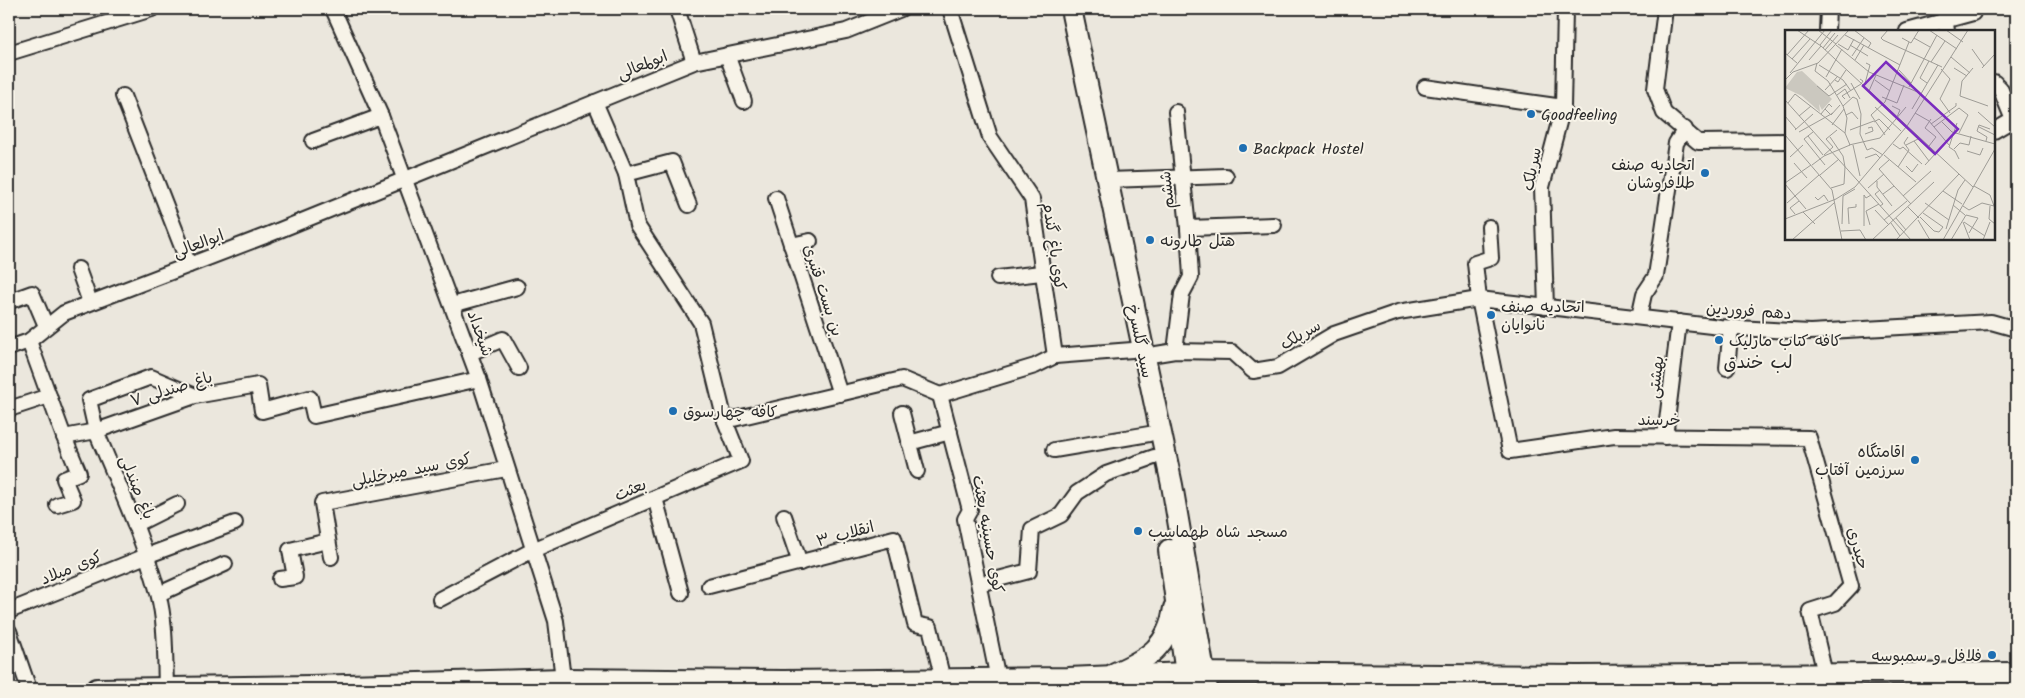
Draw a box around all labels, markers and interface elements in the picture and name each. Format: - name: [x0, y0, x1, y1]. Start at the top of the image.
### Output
- inset map: [1785, 30, 1995, 240]
- street label: ابولمعالی: [613, 44, 672, 87]
- place label: Goodfeeling: [1541, 103, 1618, 128]
- marker: Goodfeeling: [1525, 108, 1537, 120]
- place label: Backpack Hostel: [1253, 137, 1364, 162]
- marker: Backpack Hostel: [1237, 142, 1249, 154]
- street label: سریلک: [1516, 145, 1549, 193]
- place label: اتحادیه صنف طلافروشان: [1611, 153, 1695, 196]
- marker: اتحادیه صنف طلافروشان: [1699, 167, 1711, 179]
- street label: ششم: [1153, 170, 1182, 210]
- street label: کوی باغ گندم: [1035, 201, 1072, 292]
- street label: ابوالعالی: [169, 223, 228, 266]
- place label: هتل طارونه: [1160, 229, 1235, 254]
- marker: هتل طارونه: [1144, 234, 1156, 246]
- street label: بن بست قنبری: [796, 241, 849, 340]
- place label: اتحادیه صنف نانوایان: [1501, 295, 1585, 338]
- street label: دهم فروردین: [1705, 296, 1792, 327]
- street label: سید گلسرخ: [1120, 302, 1160, 380]
- street label: شیخداد: [460, 307, 499, 360]
- marker: اتحادیه صنف نانوایان: [1485, 309, 1497, 321]
- street label: سرپلک: [1276, 314, 1326, 357]
- place label: کافه کتاب مارلیک: [1729, 329, 1842, 354]
- marker: کافه کتاب مارلیک: [1713, 334, 1725, 346]
- district label: لب خندق: [1723, 349, 1793, 378]
- street label: بهشتی: [1641, 354, 1672, 400]
- street label: باغ صندلی ۷: [127, 365, 216, 414]
- place label: کافه چهارسوق: [683, 400, 778, 425]
- marker: کافه چهارسوق: [667, 405, 679, 417]
- street label: خرسند: [1637, 408, 1681, 433]
- place label: اقامتگاه سرزمین آفتاب: [1815, 440, 1905, 483]
- street label: کوی سید میرخلیلی: [349, 447, 474, 494]
- street label: باغ صندلی: [112, 452, 161, 523]
- marker: اقامتگاه سرزمین آفتاب: [1909, 454, 1921, 466]
- street label: بعثت: [610, 472, 651, 508]
- street label: کوی حسینیه بعثت: [965, 473, 1010, 595]
- street label: انقلاب ۳: [814, 515, 877, 554]
- place label: مسجد شاه طهماسب: [1148, 520, 1288, 545]
- street label: حیدری: [1840, 524, 1875, 572]
- marker: مسجد شاه طهماسب: [1132, 525, 1144, 537]
- street label: کوی میلاد: [37, 545, 106, 592]
- place label: فلافل و سمبوسه: [1871, 644, 1982, 669]
- marker: فلافل و سمبوسه: [1986, 649, 1998, 661]

